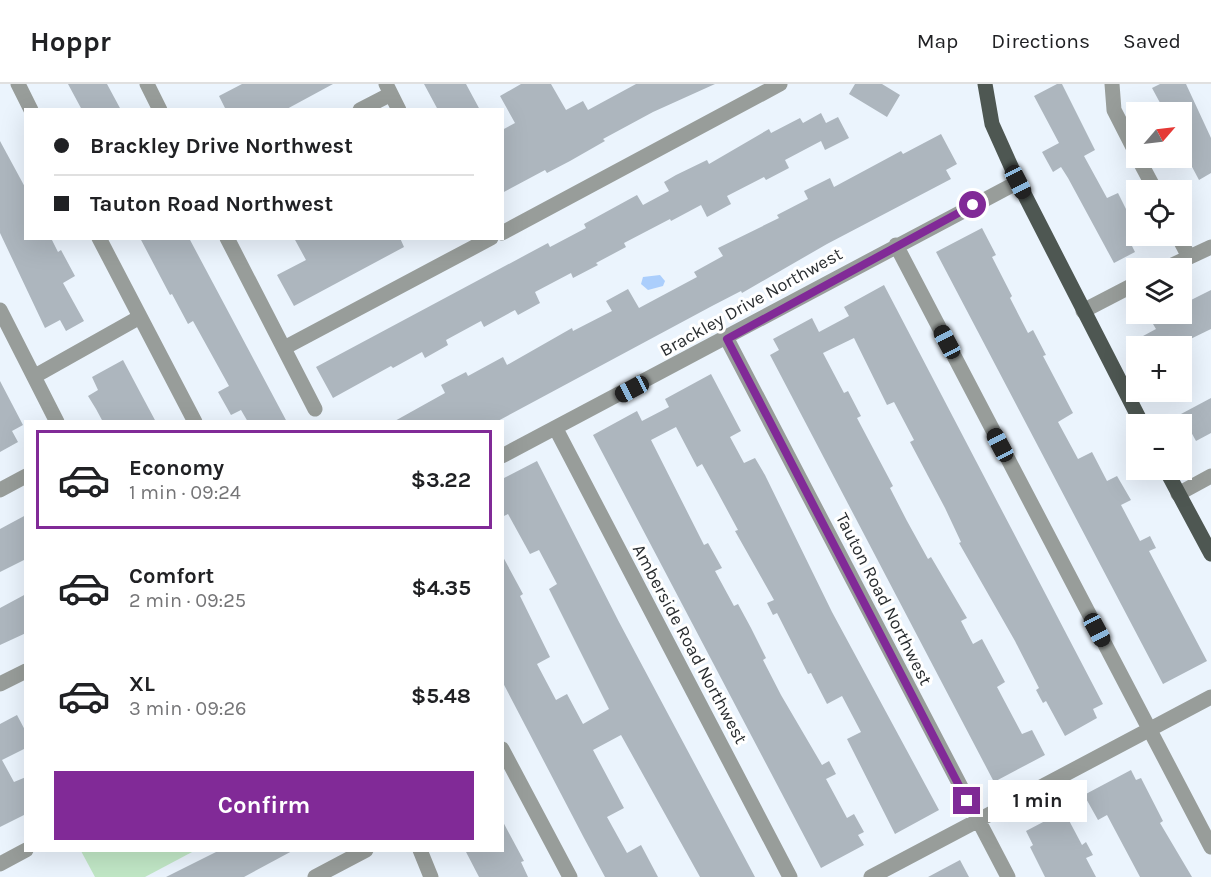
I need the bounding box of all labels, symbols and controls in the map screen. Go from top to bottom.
text: Hoppr [30,25,111,58]
text: Map [917,29,958,53]
text: Directions [991,29,1090,53]
text: Saved [1123,29,1181,53]
north arrow [1126,102,1192,168]
map controls [1126,102,1192,480]
text: Brackley Drive Northwest [90,133,353,159]
car [1002,162,1034,202]
button: locate [1126,180,1192,246]
text: Tauton Road Northwest [90,191,333,217]
route start [959,191,986,218]
street label: Brackley Drive Northwest [656,243,846,361]
button: layers [1126,258,1192,324]
car [931,322,963,362]
button: + [1126,336,1192,402]
car [612,373,652,405]
button: − [1126,414,1192,480]
car [984,425,1016,465]
icon: car [57,453,111,507]
text: Economy [129,455,224,481]
text: $3.22 [411,467,471,493]
text: 1 min · 09:24 [129,481,241,504]
street label: Tauton Road Northwest [831,509,937,689]
street label: Amberside Road Northwest [628,540,752,748]
icon: car [57,561,111,615]
text: Comfort [129,563,214,589]
text: $4.35 [412,575,471,601]
text: 2 min · 09:25 [129,589,246,612]
car [1081,610,1113,650]
icon: car [57,669,111,723]
text: XL [129,671,155,697]
text: $5.48 [411,683,471,709]
text: 3 min · 09:26 [129,697,247,720]
button: Confirm [54,771,474,840]
callout: 1 min [988,780,1087,822]
route end [953,787,980,814]
text: 1 min [1012,789,1063,812]

